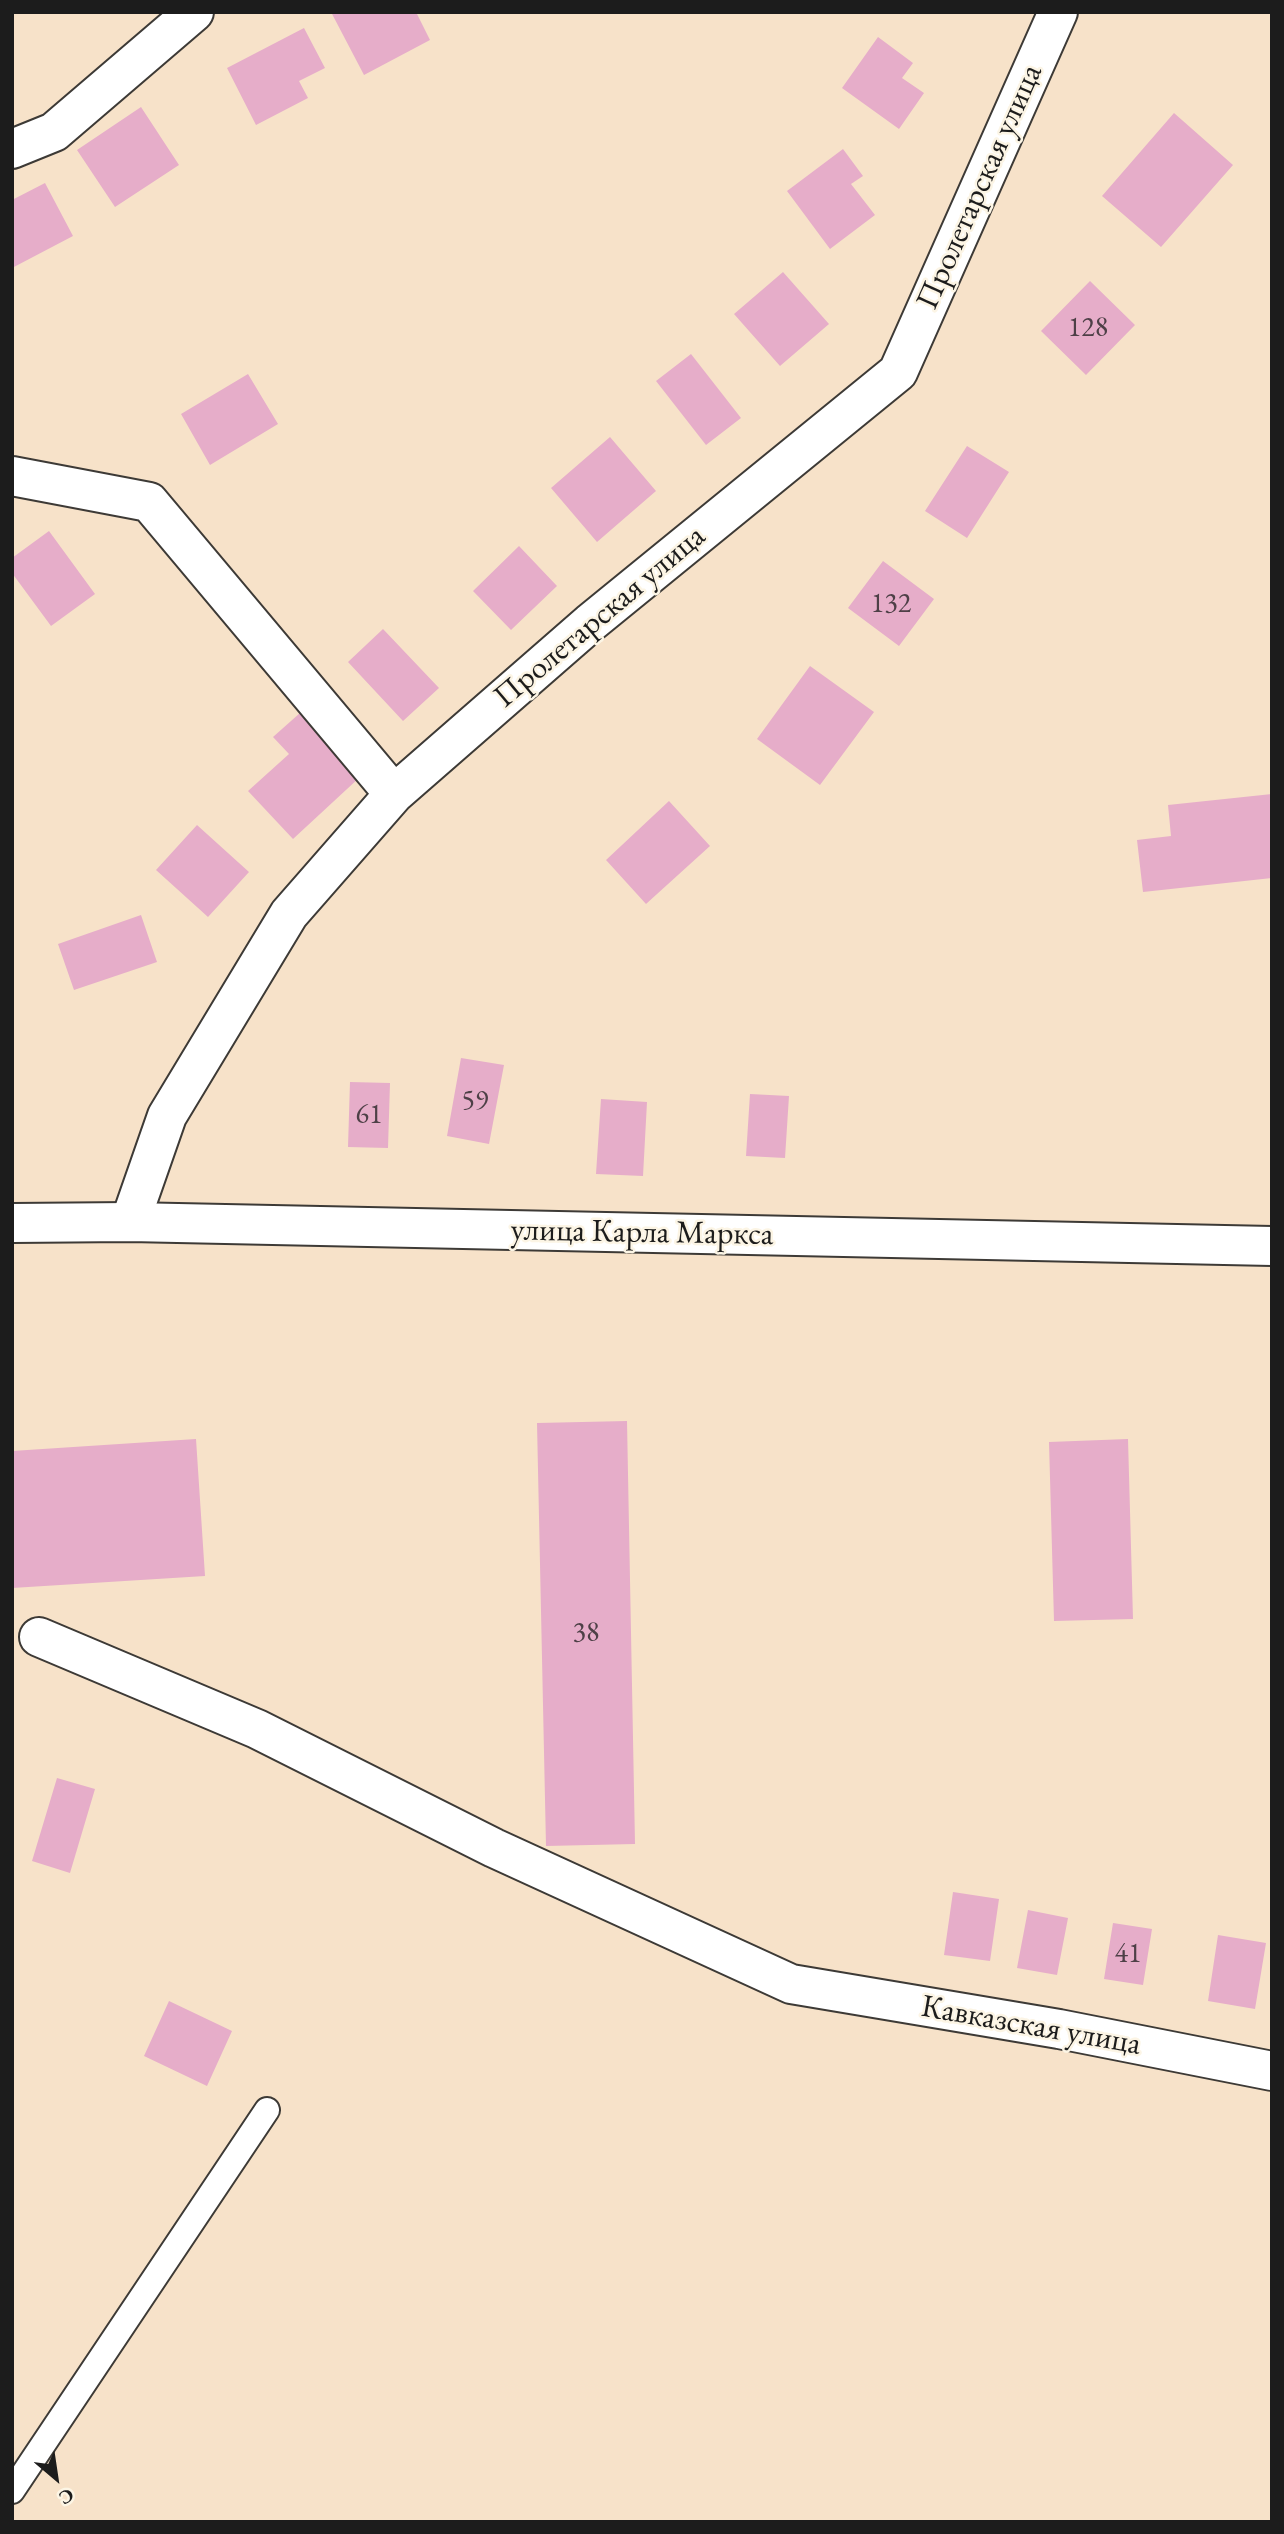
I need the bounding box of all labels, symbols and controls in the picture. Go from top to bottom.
street label: Пролетарская улица [909,59,1051,315]
house number: 128 [1068,311,1108,345]
street label: Пролетарская улица [487,517,713,717]
house number: 132 [871,587,911,621]
house number: 59 [462,1084,488,1118]
house number: 61 [356,1098,382,1132]
street label: улица Карла Маркса [510,1212,774,1254]
house number: 38 [573,1616,599,1650]
house number: 41 [1115,1937,1141,1971]
street label: Кавказская улица [918,1988,1144,2064]
north arrow [21,2443,91,2513]
text: С [54,2483,78,2511]

